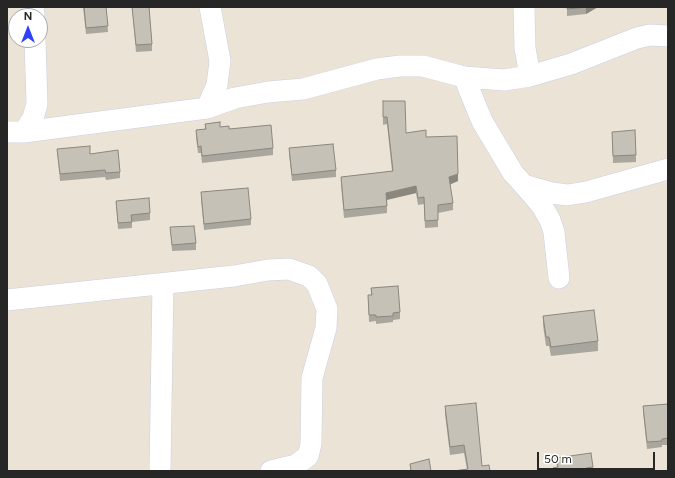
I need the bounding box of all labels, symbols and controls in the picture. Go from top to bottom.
north arrow [8,8,48,48]
text: N [24,10,32,23]
scale bar [539,444,657,470]
text: 50 m [544,452,572,466]

